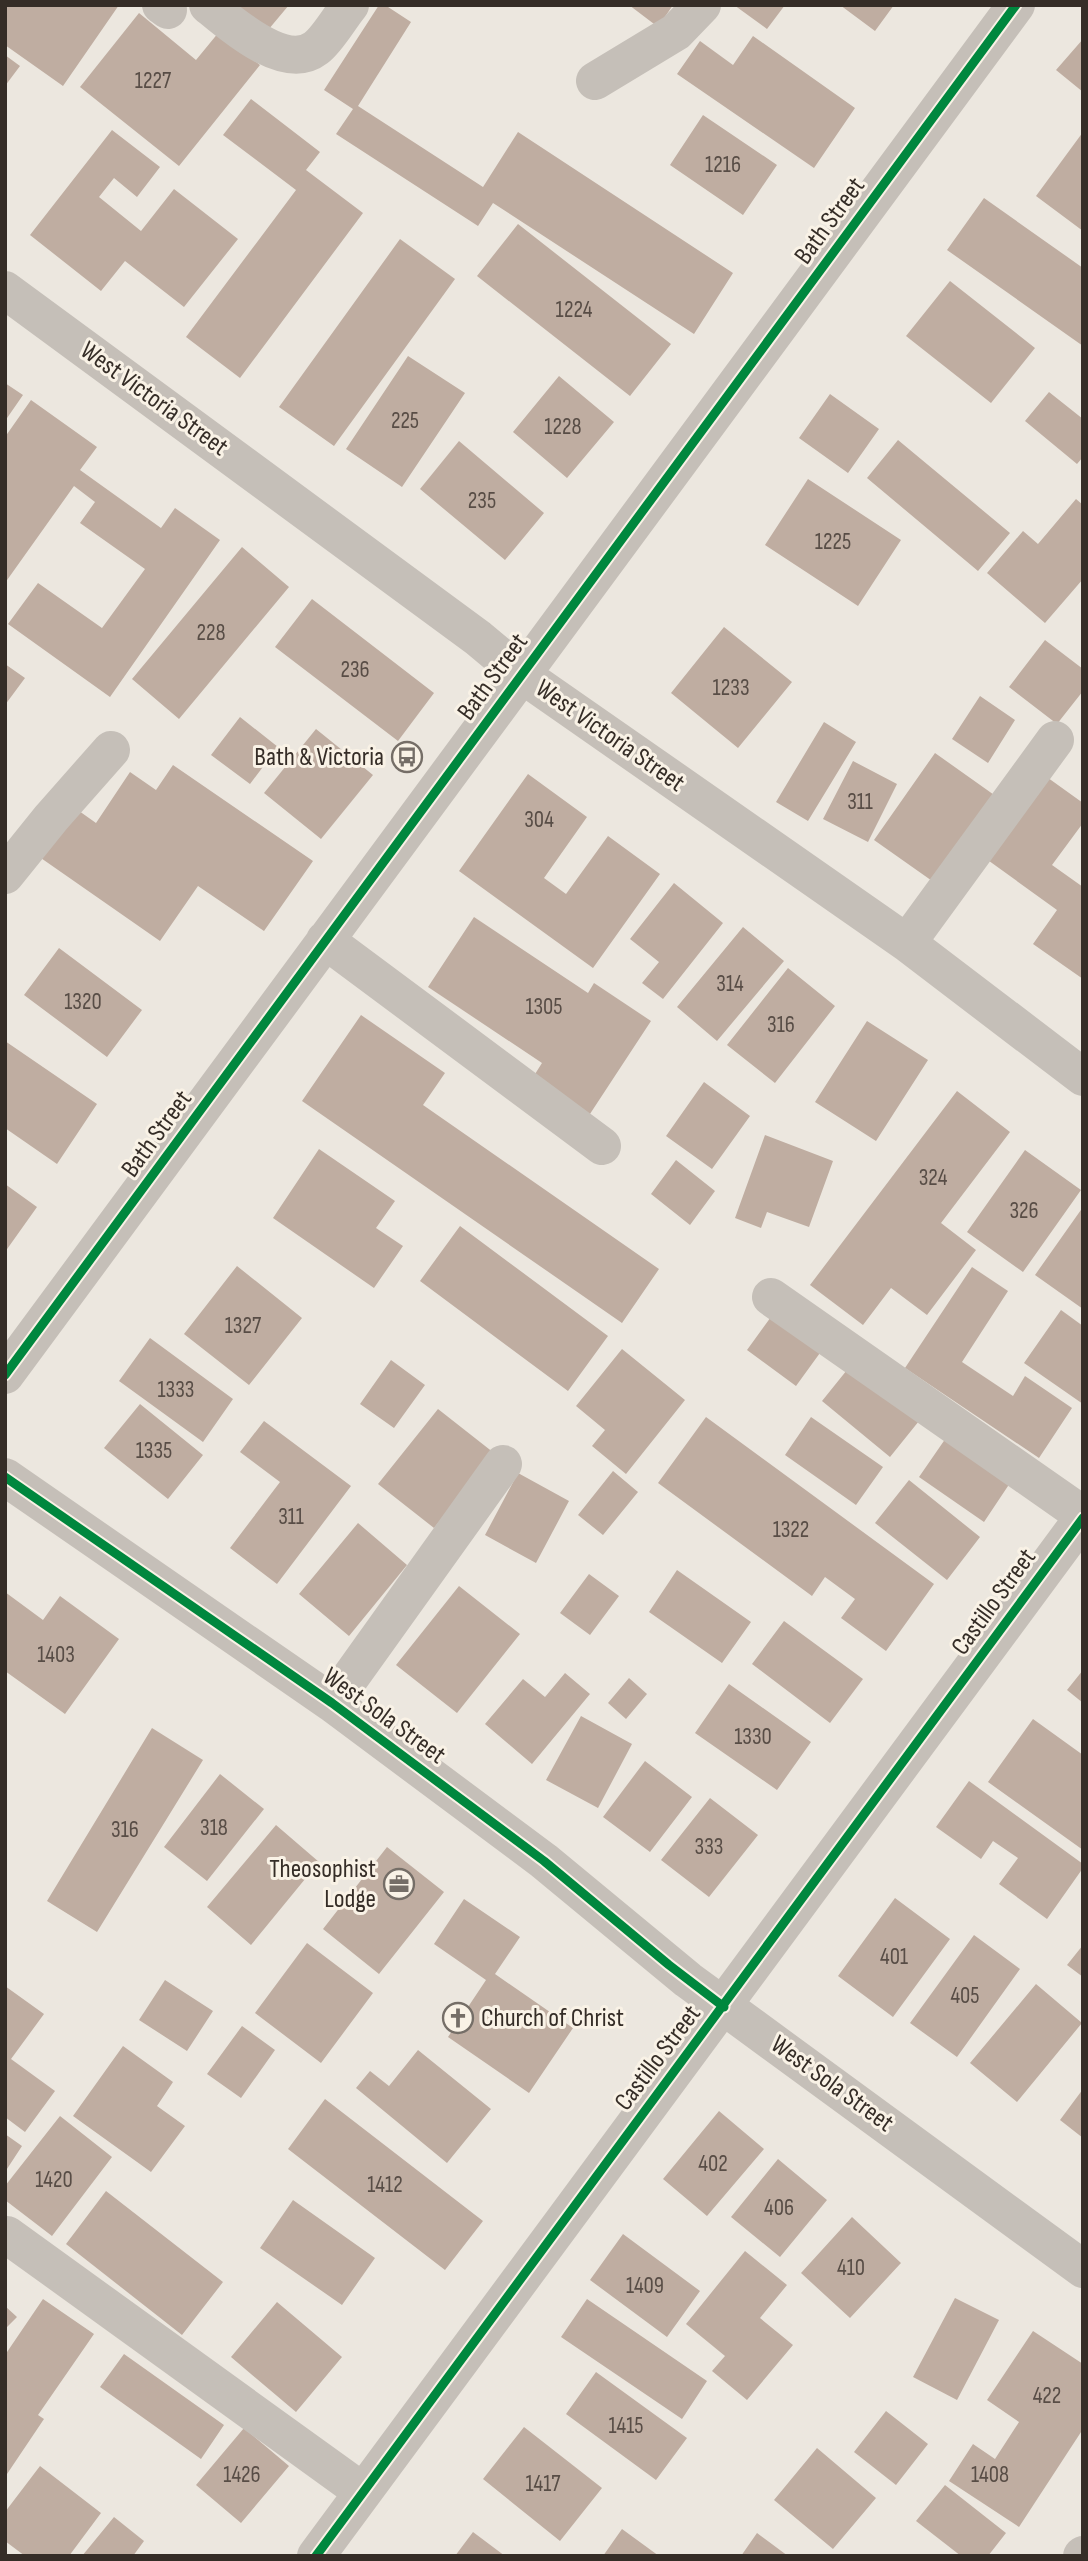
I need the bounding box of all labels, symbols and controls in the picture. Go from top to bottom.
house number: 1227 [135,67,171,95]
house number: 1216 [705,151,741,179]
street label: Bath Street [788,172,872,270]
house number: 1224 [556,296,593,324]
street label: West Victoria Street [74,335,234,463]
house number: 225 [391,407,419,435]
house number: 1228 [544,413,582,441]
house number: 235 [468,487,496,515]
house number: 1225 [815,528,851,556]
house number: 228 [196,619,226,647]
street label: Bath Street [451,628,535,726]
house number: 236 [340,656,370,684]
street label: West Victoria Street [529,673,691,799]
house number: 1233 [712,674,750,702]
bus stop icon: Bath & Victoria [390,740,424,774]
place label: Bath & Victoria [254,742,384,773]
house number: 311 [847,788,873,816]
house number: 304 [524,806,554,834]
house number: 314 [716,970,744,998]
house number: 1320 [64,988,102,1016]
house number: 1305 [525,993,563,1021]
house number: 316 [767,1011,795,1039]
street label: Bath Street [115,1085,199,1183]
house number: 324 [919,1164,948,1192]
house number: 326 [1009,1197,1039,1225]
house number: 1327 [225,1312,261,1340]
house number: 1333 [157,1376,195,1404]
house number: 1335 [136,1437,172,1465]
house number: 311 [278,1503,304,1531]
house number: 1322 [773,1516,809,1544]
street label: Castillo Street [945,1543,1043,1661]
house number: 1403 [37,1641,75,1669]
street label: West Sola Street [317,1661,451,1771]
house number: 1330 [734,1723,772,1751]
house number: 318 [200,1814,228,1842]
house number: 316 [111,1816,139,1844]
house number: 333 [695,1833,723,1861]
place label: Theosophist Lodge [269,1854,376,1915]
office icon: Theosophist Lodge [382,1867,416,1901]
house number: 401 [880,1943,908,1971]
house number: 405 [950,1982,980,2010]
street label: Castillo Street [608,1999,708,2117]
church icon: Church of Christ [441,2001,475,2035]
place label: Church of Christ [481,2003,624,2034]
street label: West Sola Street [765,2029,899,2139]
house number: 402 [698,2150,728,2178]
house number: 1420 [35,2166,73,2194]
house number: 1412 [367,2171,403,2199]
house number: 406 [764,2194,794,2222]
house number: 410 [837,2254,865,2282]
house number: 1409 [626,2272,664,2300]
house number: 422 [1033,2382,1061,2410]
house number: 1415 [608,2412,644,2440]
house number: 1426 [223,2461,261,2489]
house number: 1408 [971,2461,1009,2489]
house number: 1417 [526,2470,560,2498]

